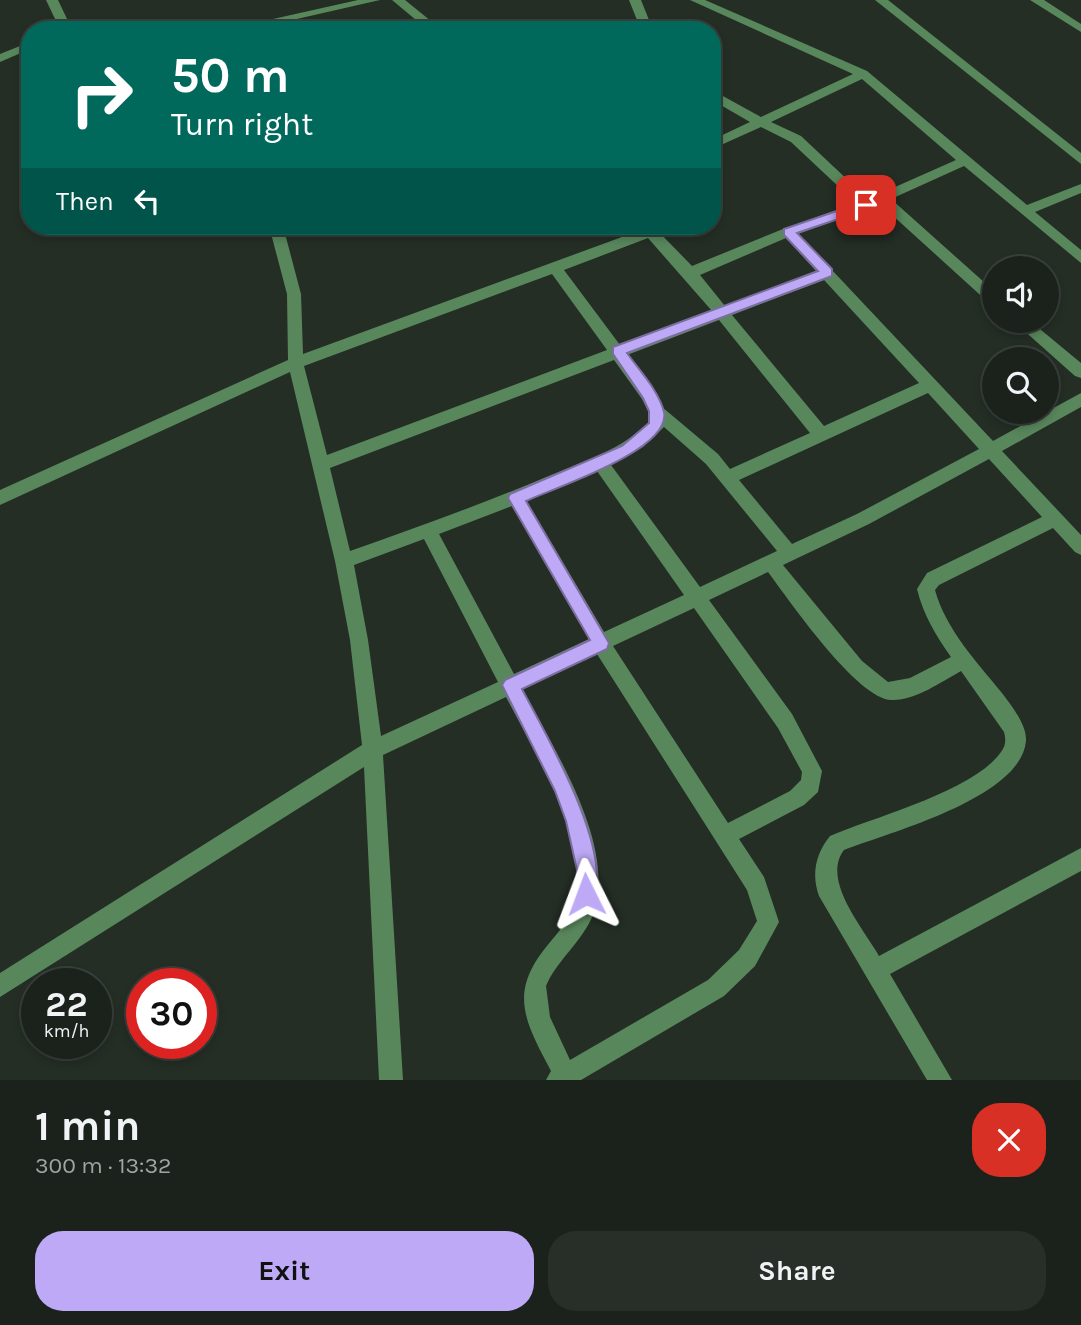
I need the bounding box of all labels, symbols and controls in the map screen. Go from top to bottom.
text: 50 m [171,47,289,104]
icon: right [56,49,147,140]
text: Turn right [171,106,313,143]
pin [836,175,896,235]
icon: left [128,182,166,220]
text: Then [56,186,114,217]
icon: arrive [847,186,885,224]
map controls [982,256,1059,424]
button: sound [982,256,1059,333]
button: search [982,347,1059,424]
position arrow [549,857,623,931]
speed limit sign: 30 [126,968,217,1059]
text: 22 [45,984,88,1025]
text: km/h [44,1020,89,1042]
text: 1 min [35,1101,140,1151]
button: close [972,1103,1046,1177]
text: 300 m · 13:32 [35,1152,171,1179]
button: Exit [35,1231,534,1311]
button: Share [548,1231,1046,1311]

